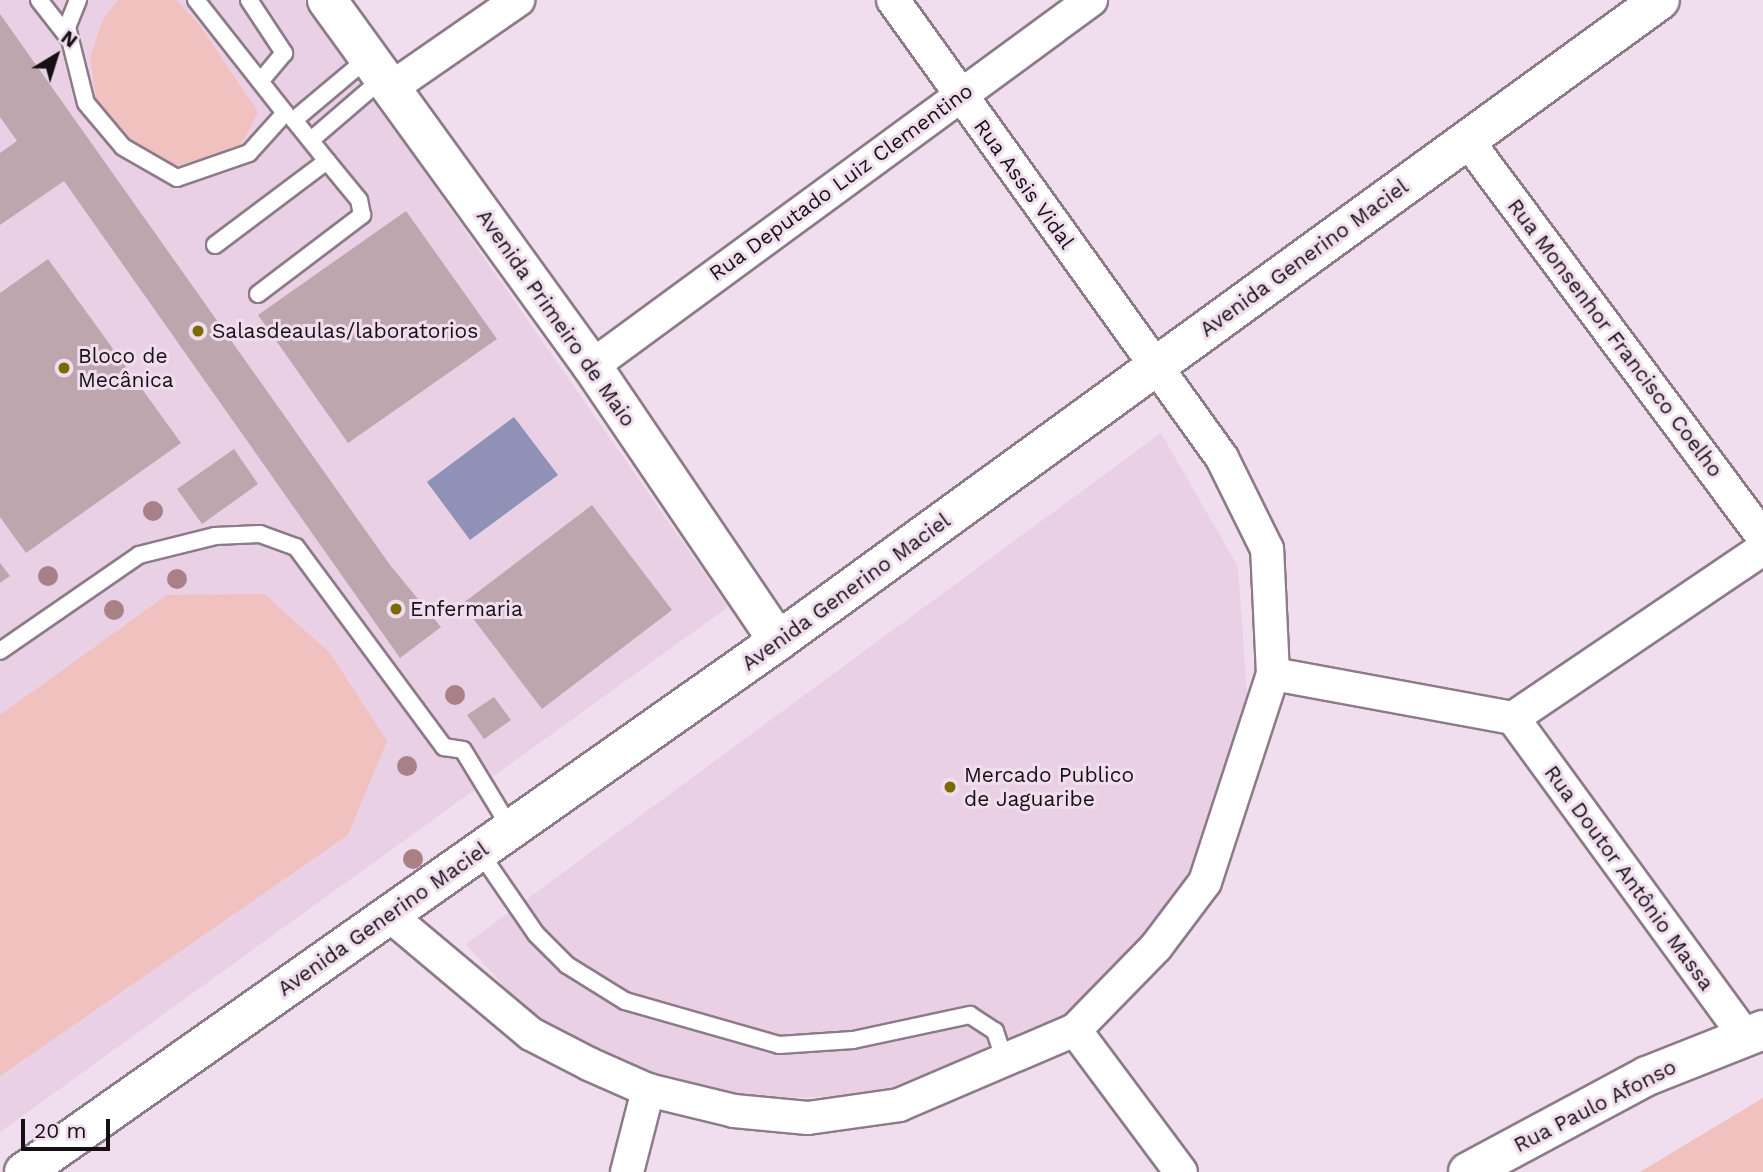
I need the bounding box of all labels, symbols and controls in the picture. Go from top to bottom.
north arrow [21,21,91,91]
text: N [57,26,82,52]
street label: Rua Deputado Luiz Clementino [704,78,978,286]
street label: Rua Assis Vidal [968,113,1080,255]
street label: Avenida Generino Maciel [1195,174,1413,342]
street label: Rua Monsenhor Francisco Coelho [1502,194,1728,482]
street label: Avenida Primeiro de Maio [471,204,641,432]
place label: Salasdeaulas/laboratorios [212,318,478,344]
marker: Salasdeaulas/laboratorios [190,323,206,339]
place label: Bloco de Mecânica [78,343,174,393]
marker: Bloco de Mecânica [56,360,72,376]
street label: Avenida Generino Maciel [737,508,955,676]
place label: Enfermaria [410,596,523,622]
marker: Enfermaria [388,601,404,617]
street label: Rua Doutor Antônio Massa [1538,760,1720,996]
place label: Mercado Publico de Jaguaribe [964,762,1134,812]
marker: Mercado Publico de Jaguaribe [942,779,958,795]
street label: Avenida Generino Maciel [273,836,493,1002]
street label: Rua Paulo Afonso [1509,1054,1681,1158]
scale bar [24,1106,114,1150]
text: 20 m [34,1118,86,1143]

